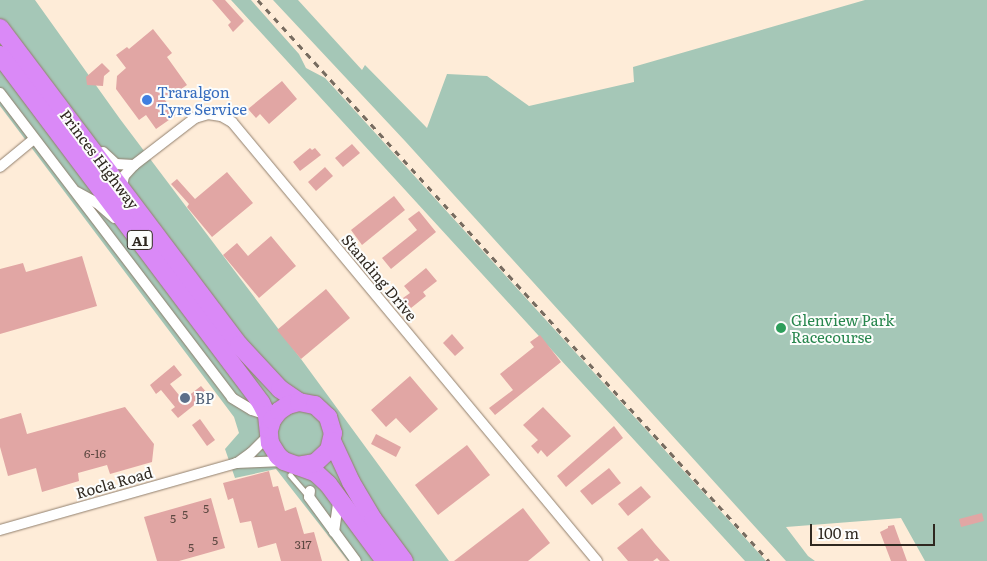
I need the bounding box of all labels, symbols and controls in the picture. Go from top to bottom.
place label: Traralgon Tyre Service [157,82,247,117]
marker: Traralgon Tyre Service [141,94,153,106]
street label: Princes Highway [57,106,143,212]
road number: A1 [126,228,154,252]
street label: Standing Drive [339,230,421,324]
place label: Glenview Park Racecourse [791,310,894,345]
marker: Glenview Park Racecourse [775,322,787,334]
place label: BP [195,389,214,407]
marker: BP [179,392,191,404]
house number: 6-16 [84,447,106,461]
street label: Rocla Road [74,462,154,502]
house number: 5 [203,502,209,516]
house number: 5 [182,508,188,522]
house number: 5 [170,512,176,526]
scale bar [812,514,937,546]
text: 100 m [818,521,859,544]
house number: 5 [212,534,218,548]
house number: 317 [294,538,312,552]
house number: 5 [188,541,194,555]

